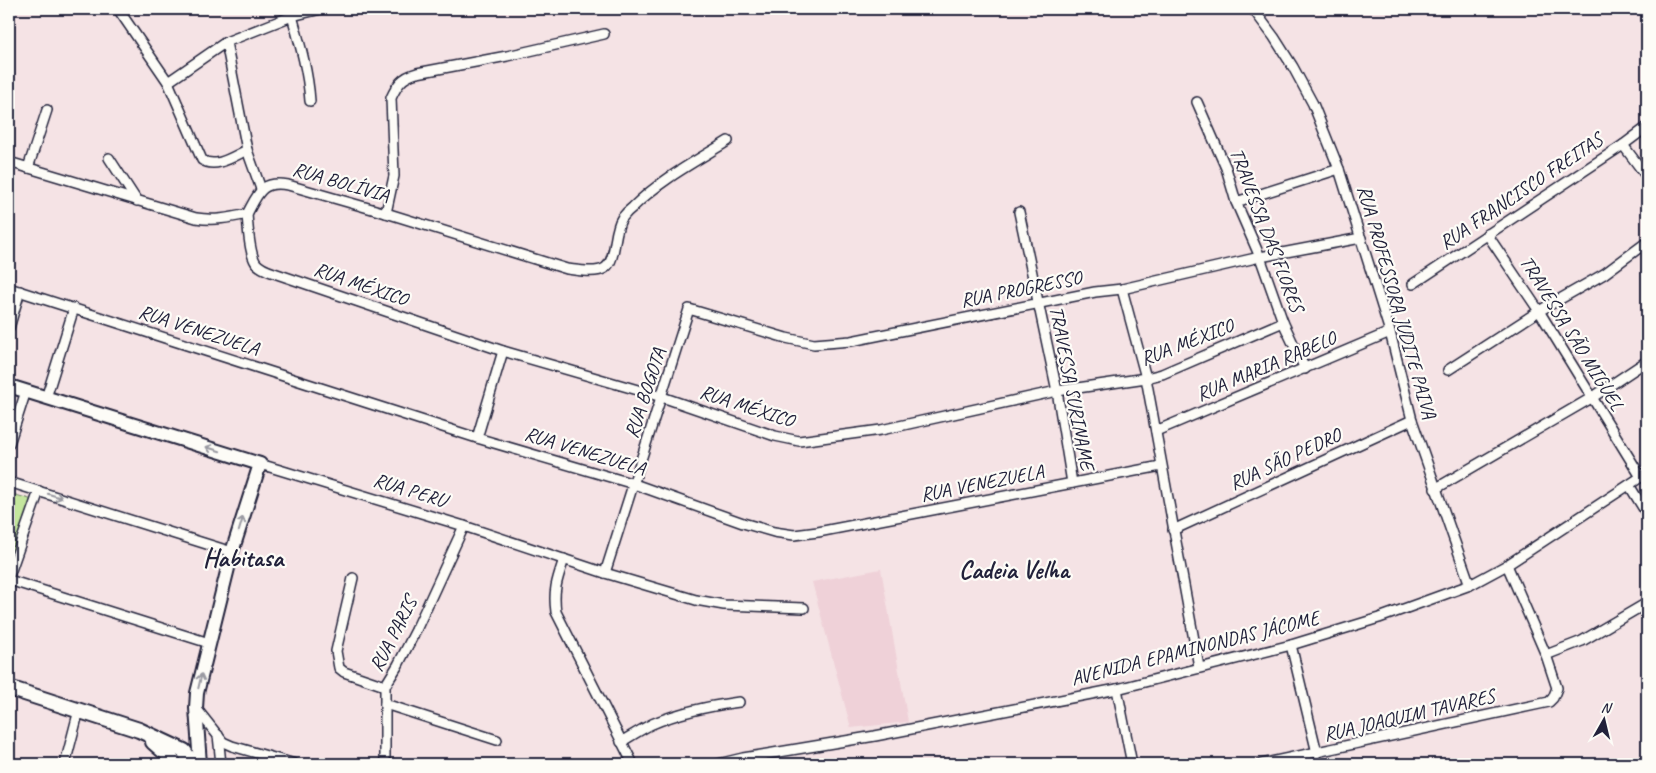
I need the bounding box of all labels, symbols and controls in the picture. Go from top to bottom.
street label: RUA FRANCISCO FREITAS [1434,126,1609,255]
street label: TRAVESSA DAS FLORES [1224,145,1311,318]
street label: RUA BOLÍVIA [290,156,393,208]
street label: RUA PROFESSORA JUDITE PAIVA [1352,182,1443,422]
street label: TRAVESSA SÃO MIGUEL [1514,251,1630,415]
street label: RUA MÉXICO [311,256,413,312]
street label: RUA PROGRESSO [958,265,1086,313]
street label: RUA VENEZUELA [136,299,263,361]
street label: TRAVESSA SURINAME [1044,304,1101,474]
street label: RUA MÉXICO [1137,312,1239,371]
street label: RUA MARIA RABELO [1192,324,1342,407]
street label: RUA BOGOTA [619,344,672,441]
street label: RUA MÉXICO [697,379,799,434]
street label: RUA VENEZUELA [522,421,649,481]
street label: RUA SÃO PEDRO [1225,421,1347,496]
one-way arrow [205,444,221,454]
street label: RUA VENEZUELA [918,459,1047,507]
street label: RUA PERU [371,467,453,514]
one-way arrow [47,492,63,502]
one-way arrow [237,517,246,532]
district label: Habitasa [203,542,285,574]
district label: Cadeia Velha [959,554,1071,586]
street label: RUA PARIS [364,589,424,675]
street label: AVENIDA EPAMINONDAS JÁCOME [1068,604,1325,691]
one-way arrow [196,673,205,689]
street label: RUA JOAQUIM TAVARES [1321,683,1499,747]
north arrow [1578,696,1628,746]
text: N [1600,699,1614,717]

